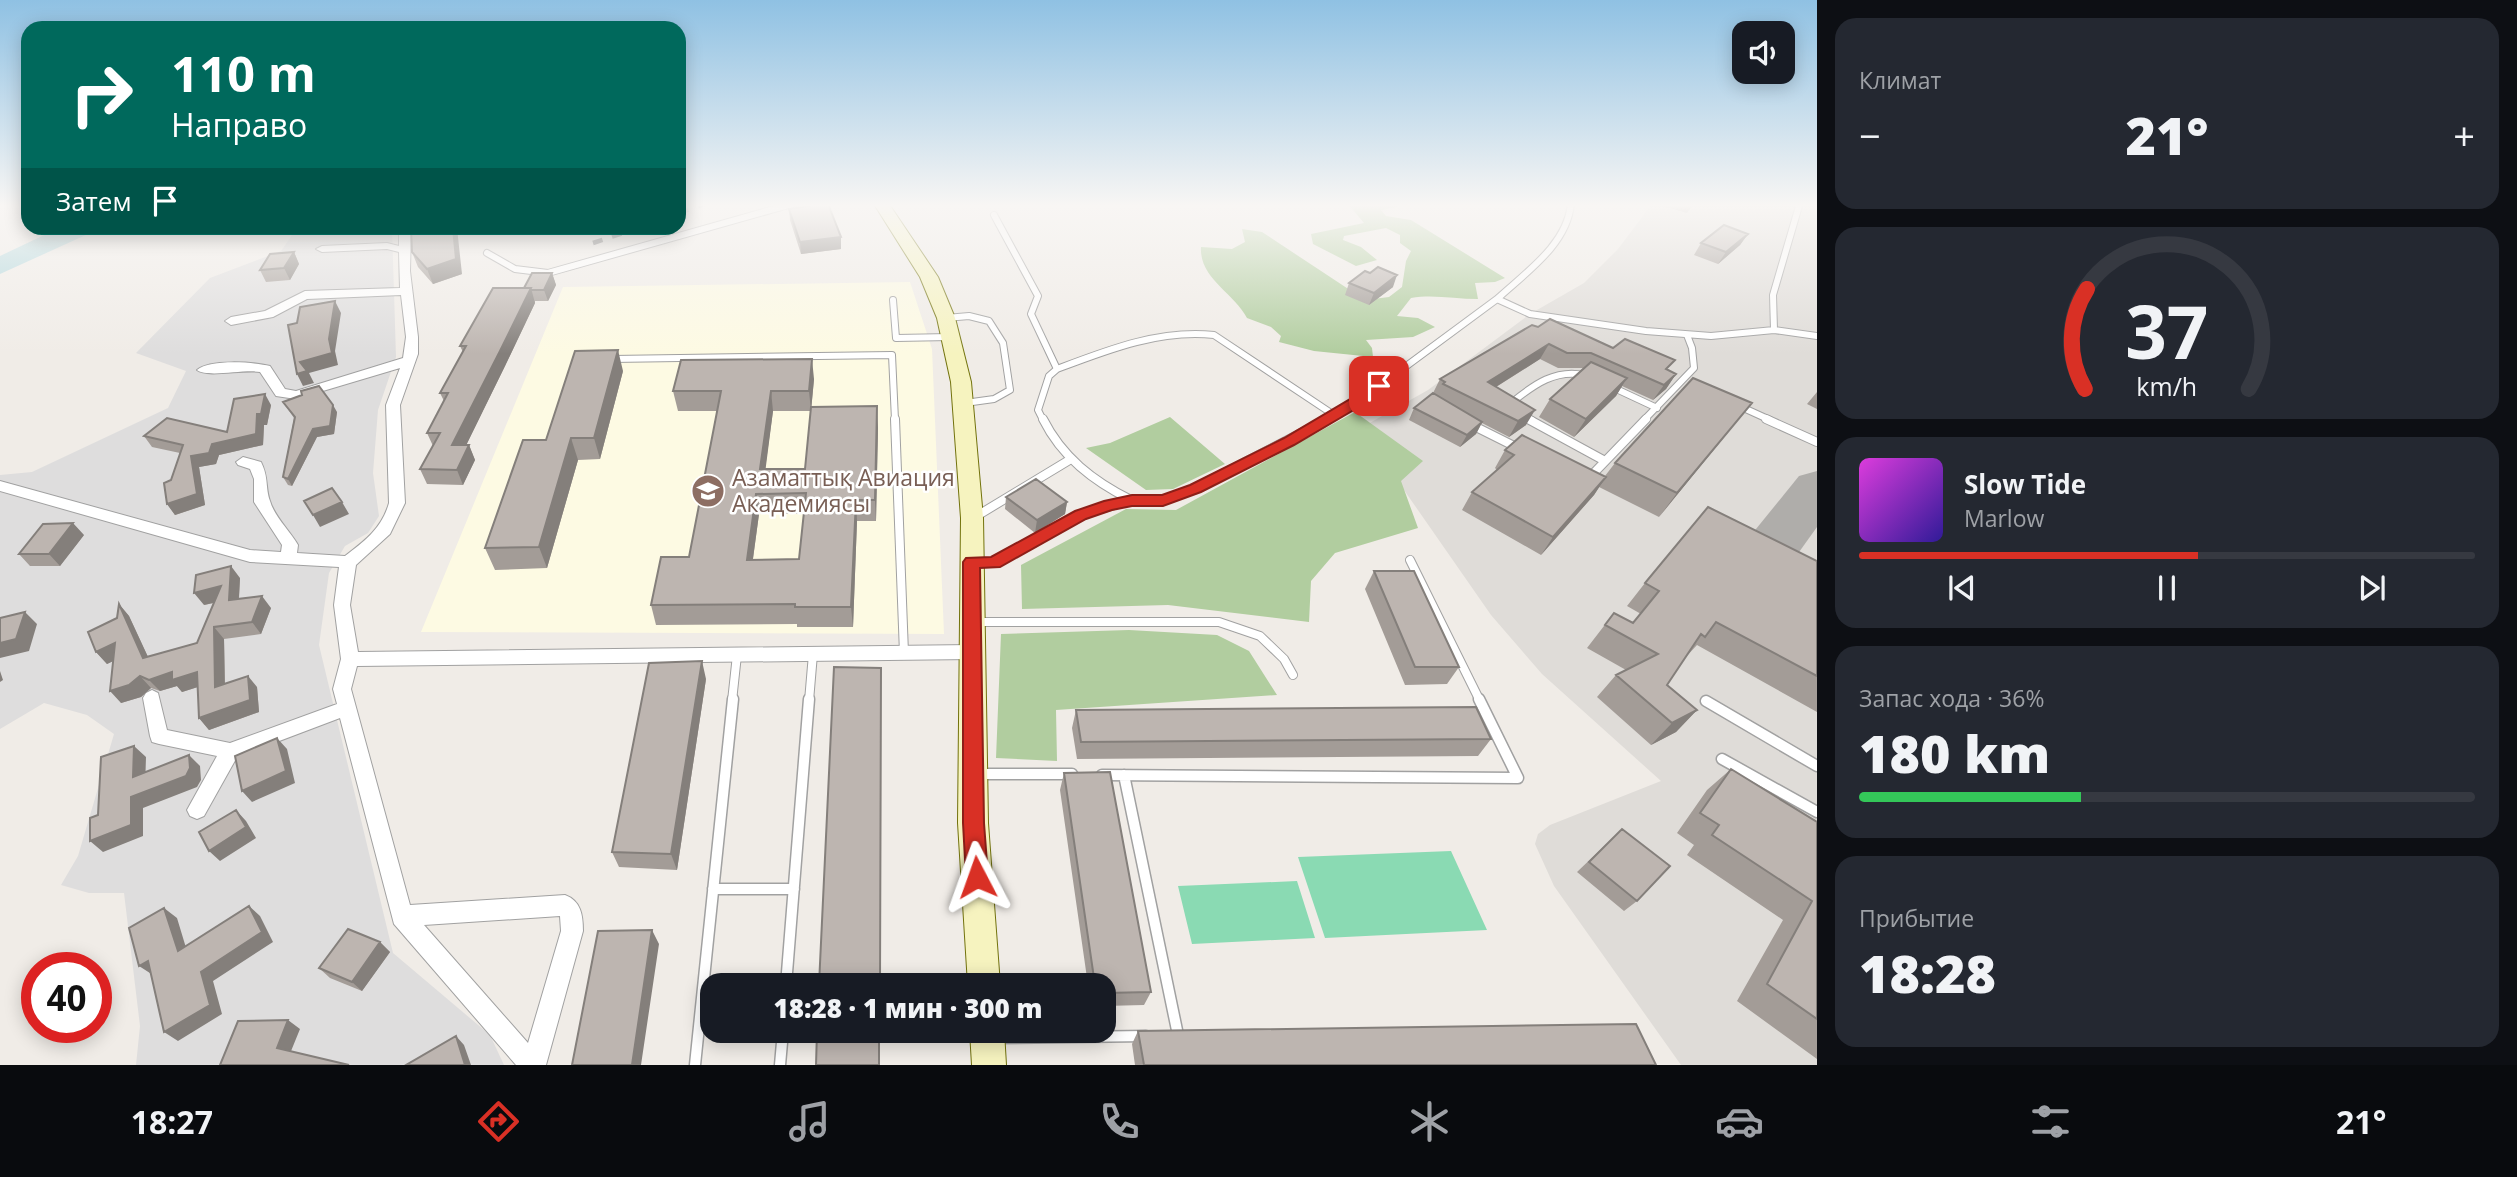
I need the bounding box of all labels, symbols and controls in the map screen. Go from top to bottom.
map controls [1732,21,1795,84]
button: sound [1732,21,1795,84]
text: 110 m [171,40,316,106]
icon: right [56,49,147,140]
text: Климат [1859,64,1941,96]
text: 21° [2126,99,2208,170]
text: Направо [171,103,307,146]
text: − [1859,109,1881,161]
text: + [2453,109,2475,161]
icon: arrive [146,182,184,220]
text: Затем [56,183,132,219]
text: 37 [2125,282,2209,381]
pin [1349,356,1409,416]
icon: arrive [1360,367,1398,405]
text: km/h [2137,369,2197,403]
place label: Азаматтық Авиация Академиясы [732,461,955,519]
text: Slow Tide [1964,466,2086,502]
school or university icon: Азаматтық Авиация Академиясы [689,472,727,510]
text: Marlow [1964,502,2044,534]
icon: previous [1943,569,1981,607]
icon: pause [2148,569,2186,607]
icon: next [2353,569,2391,607]
text: Запас хода · 36% [1859,682,2044,714]
text: 180 km [1859,717,2050,788]
position arrow [940,840,1014,914]
text: Прибытие [1859,902,1974,934]
text: 18:28 [1859,937,1996,1008]
speed limit sign: 40 [21,952,112,1043]
text: 18:28 · 1 мин · 300 m [773,990,1043,1026]
icon: directions [474,1097,523,1146]
icon: music [785,1097,834,1146]
icon: phone [1095,1097,1144,1146]
icon: climate [1405,1097,1454,1146]
icon: car [1715,1097,1764,1146]
icon: filters [2026,1097,2075,1146]
text: 18:27 [131,1100,213,1143]
text: 21° [2336,1100,2386,1143]

